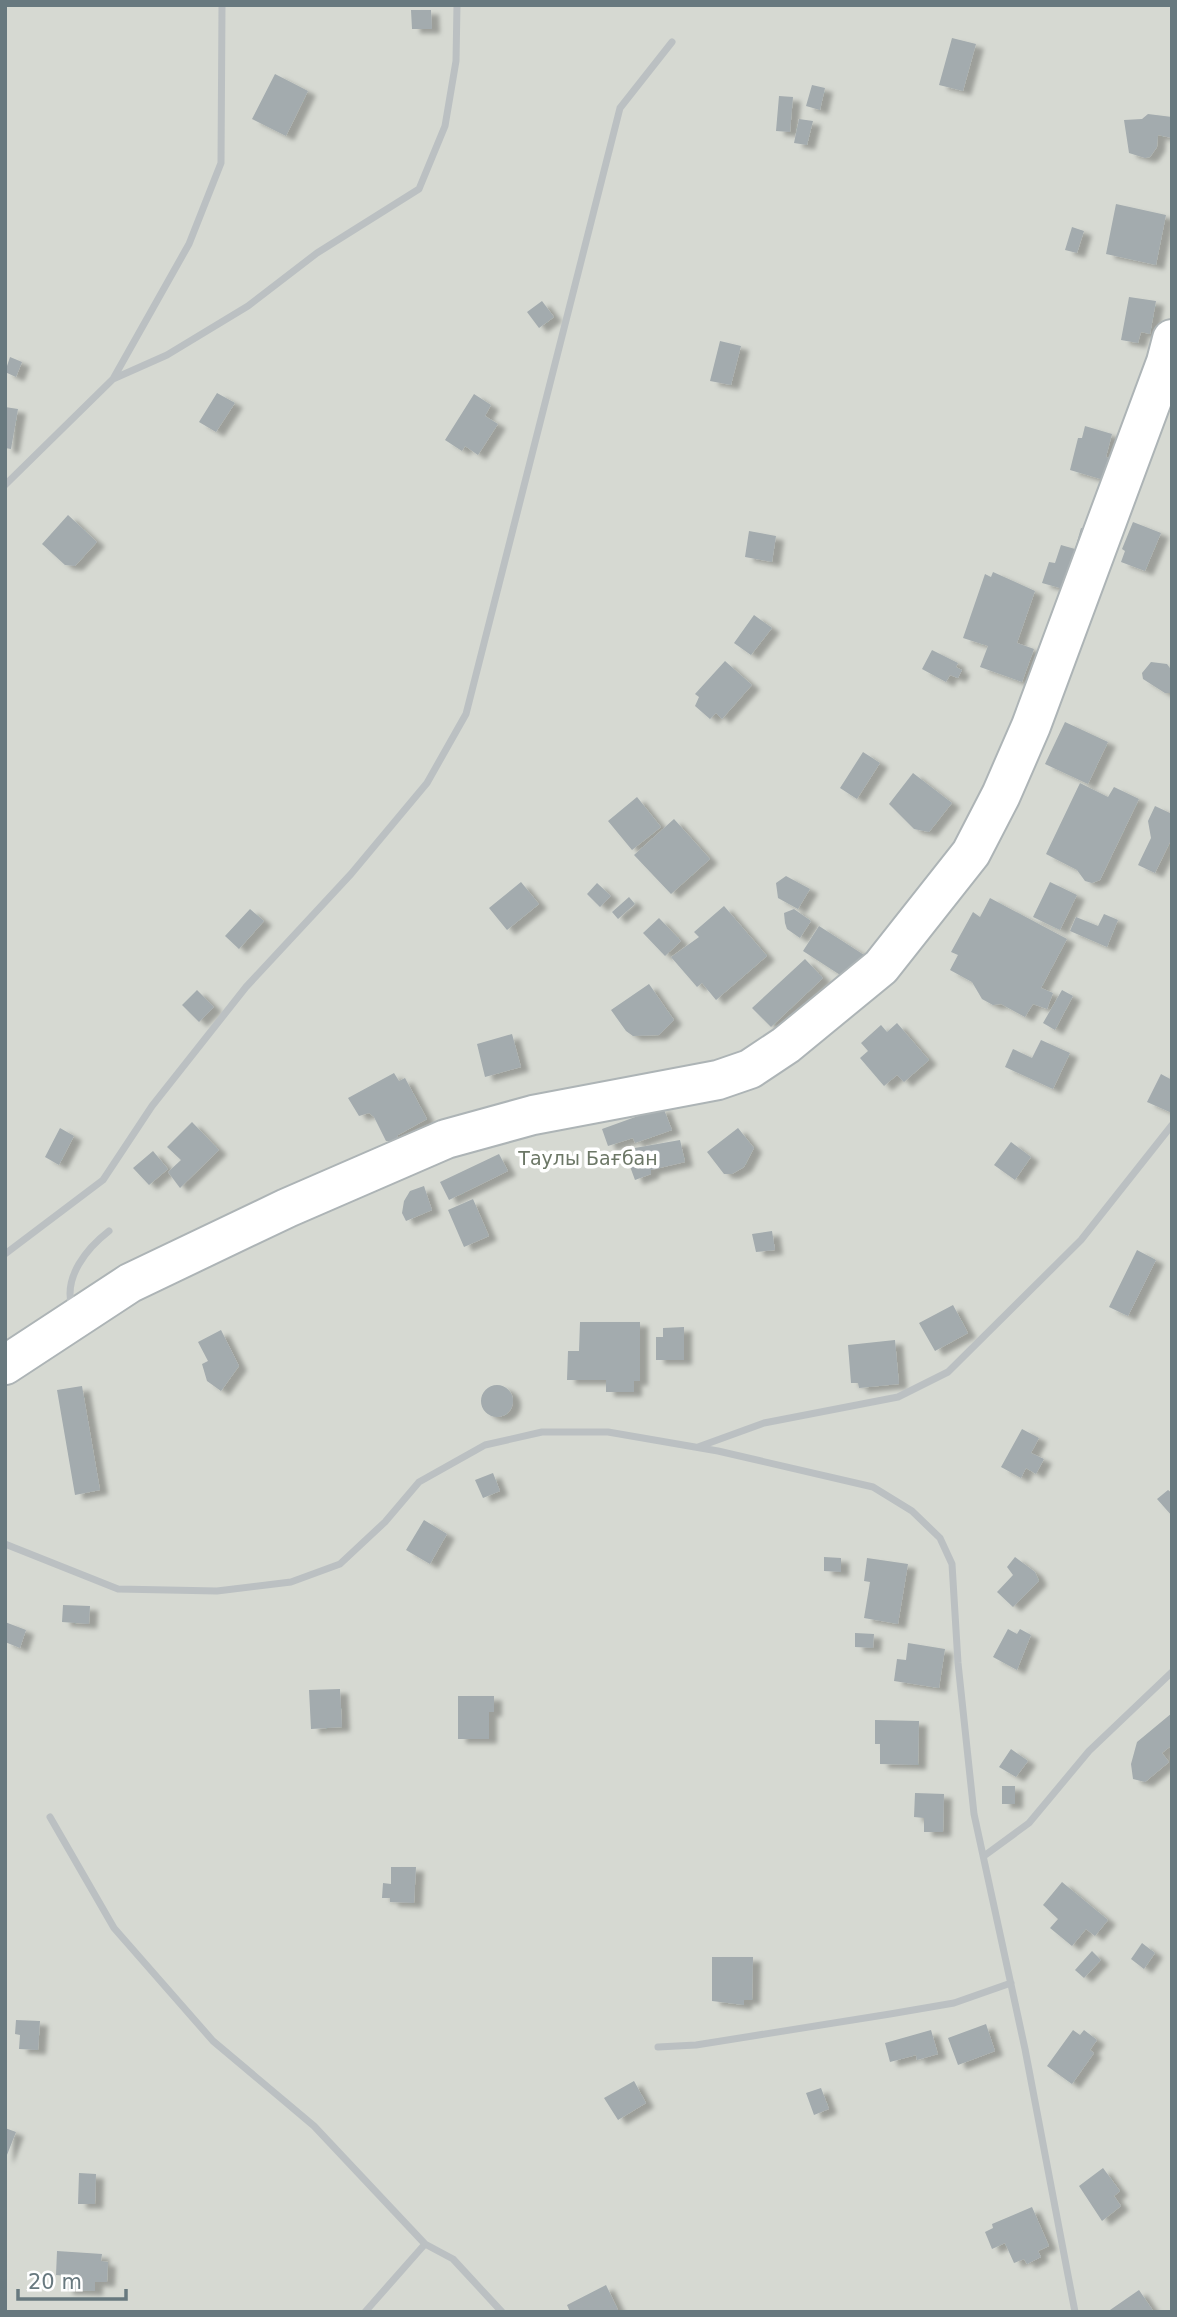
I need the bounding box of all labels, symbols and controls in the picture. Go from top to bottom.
park label: Таулы Бағбан [517,1147,658,1169]
scale bar [18,2258,126,2302]
text: 20 m [28,2270,82,2294]

